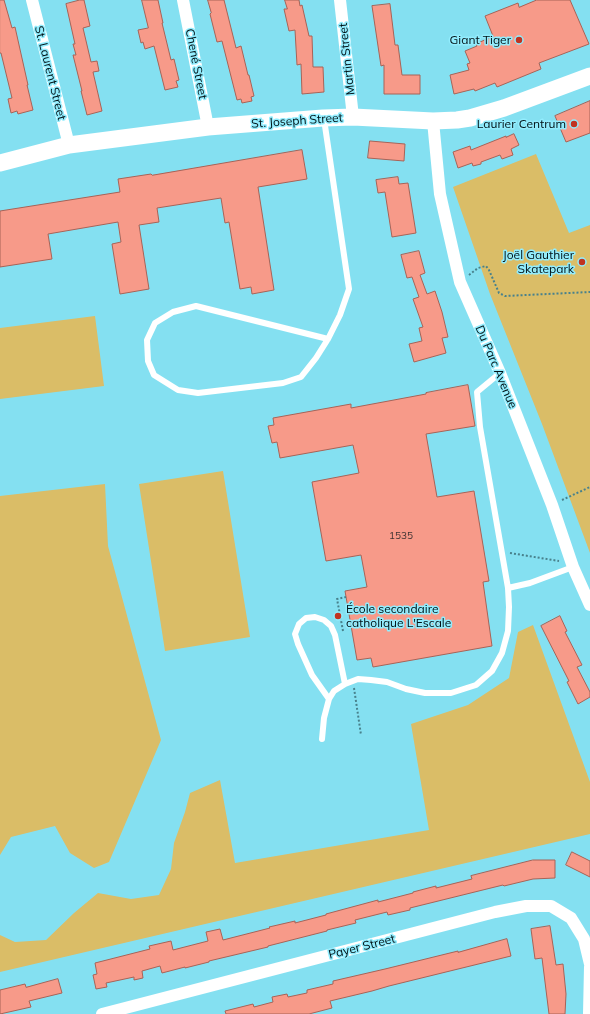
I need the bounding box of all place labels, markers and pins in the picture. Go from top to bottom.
place label: Giant Tiger [450,33,511,47]
marker: Giant Tiger [514,35,524,45]
place label: Laurier Centrum [477,117,566,131]
marker: Laurier Centrum [569,119,579,129]
place label: Joël Gauthier Skatepark [503,248,574,276]
marker: Joël Gauthier Skatepark [577,257,587,267]
place label: École secondaire catholique L'Escale [346,602,451,630]
marker: École secondaire catholique L'Escale [333,611,343,621]

